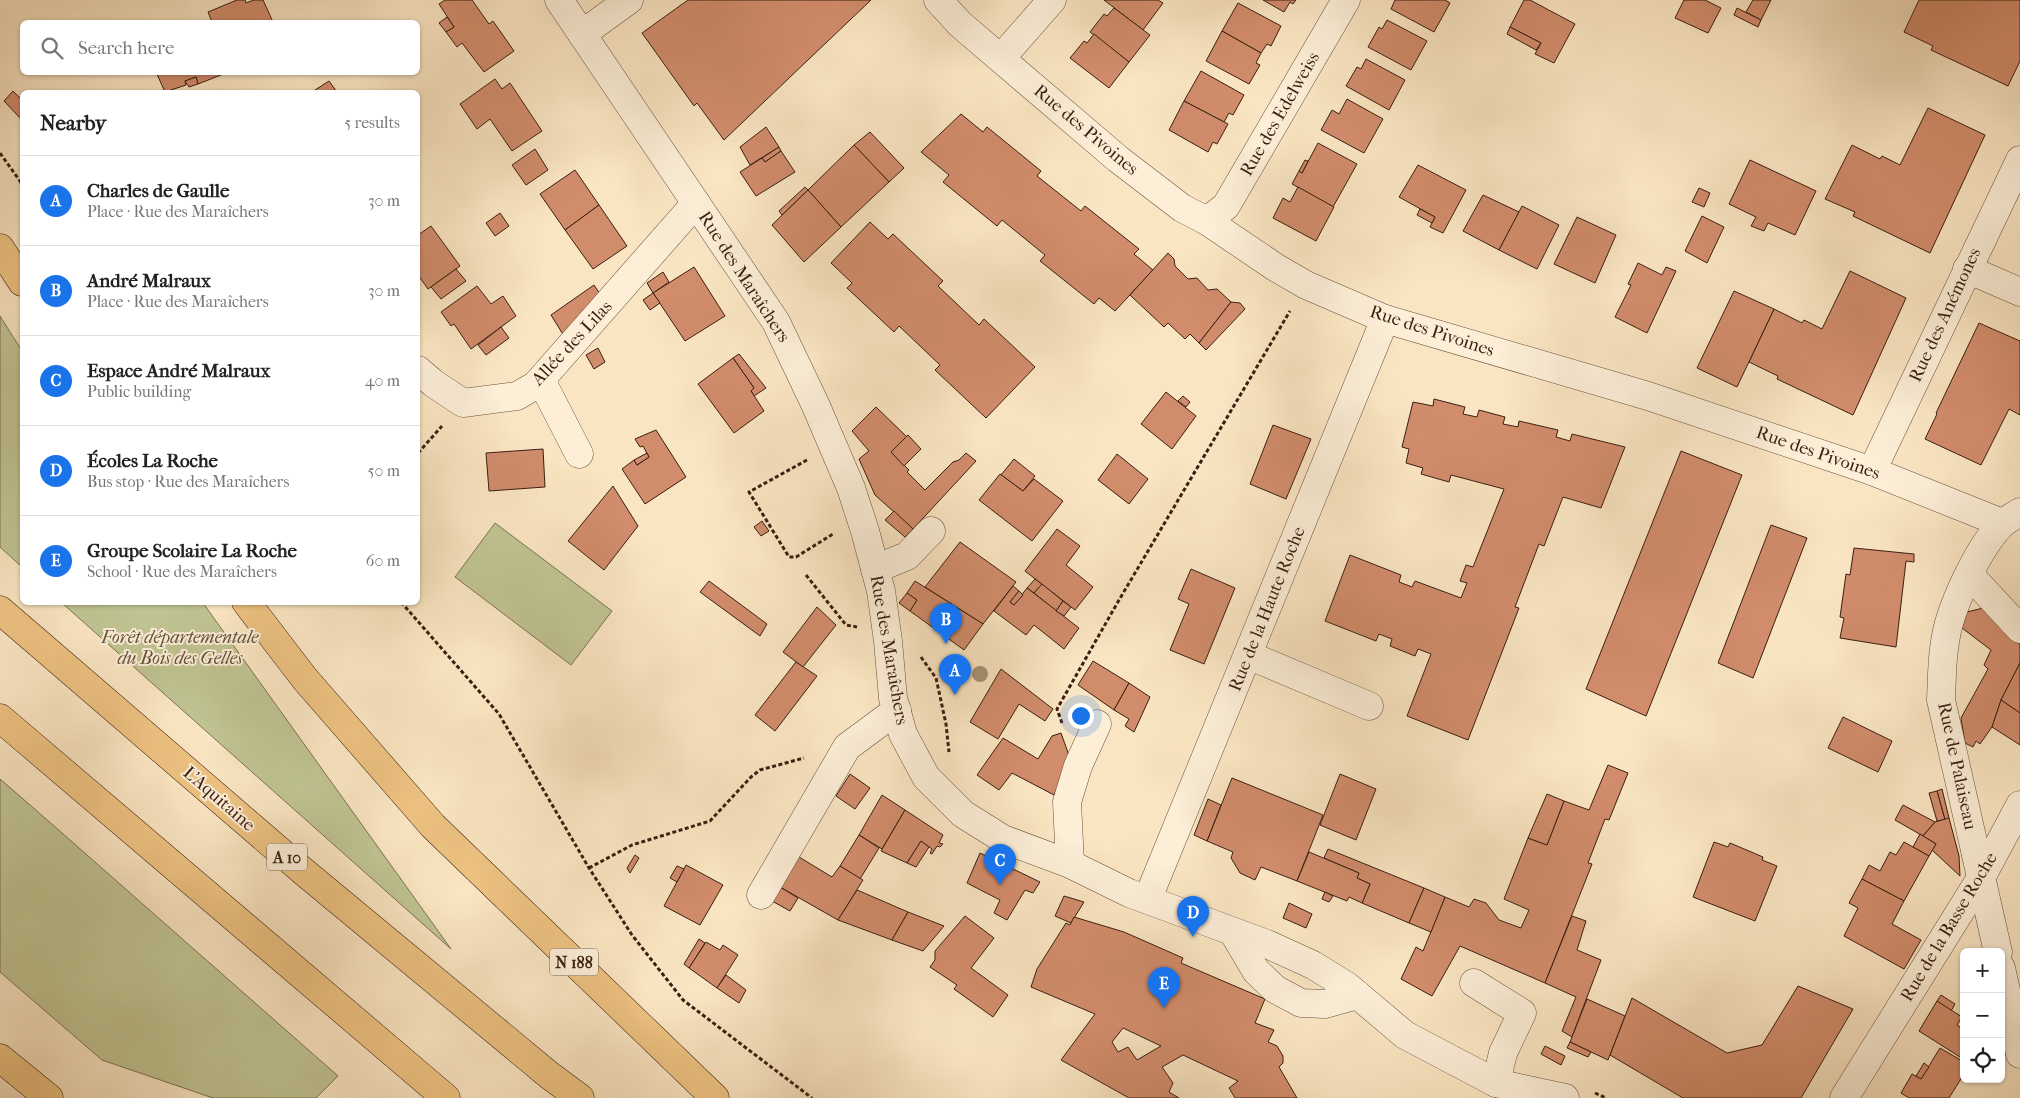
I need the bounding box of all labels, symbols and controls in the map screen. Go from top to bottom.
search box [20,20,420,75]
icon: search [38,34,66,62]
text: Search here [78,37,174,59]
street label: Rue des Edelweiss [1236,48,1324,180]
street label: Rue des Pivoines [1030,80,1143,180]
text: Nearby [40,111,106,135]
text: 5 results [344,113,400,132]
text: Charles de Gaulle [87,180,229,202]
text: A [51,191,61,210]
text: 30 m [368,191,400,210]
text: Place · Rue des Maraîchers [87,202,269,221]
street label: Rue des Maraîchers [694,208,794,347]
street label: Rue des Anémones [1905,244,1985,385]
text: André Malraux [87,270,211,292]
text: B [51,281,61,300]
text: 30 m [368,281,400,300]
text: Place · Rue des Maraîchers [87,292,269,311]
street label: Allée des Lilas [527,296,617,391]
street label: Rue des Pivoines [1367,301,1497,361]
text: Espace André Malraux [87,360,271,382]
text: C [51,371,61,390]
text: 40 m [365,371,400,390]
text: Public building [87,382,191,401]
street label: Rue des Pivoines [1753,422,1883,484]
text: Écoles La Roche [87,450,218,472]
text: D [50,461,62,480]
text: 50 m [368,461,400,480]
text: Bus stop · Rue des Maraîchers [87,472,289,491]
street label: Rue de la Haute Roche [1224,523,1310,694]
text: Groupe Scolaire La Roche [87,540,297,562]
text: E [51,551,61,570]
text: 60 m [366,551,400,570]
text: School · Rue des Maraîchers [87,562,277,581]
street label: Rue des Maraîchers [865,573,913,727]
pin: B [930,603,962,644]
park label: Forêt départementale du Bois des Gelles [100,627,259,669]
pin: A [939,654,971,695]
street label: Rue de Palaiseau [1933,700,1981,832]
your location [1068,703,1094,729]
street label: L'Aquitaine [179,762,259,836]
road number: A 10 [267,844,307,870]
pin: C [984,844,1016,885]
street label: Rue de la Basse Roche [1896,849,2002,1005]
pin: D [1177,896,1209,937]
map controls [1960,948,2005,1083]
button: + [1960,948,2005,993]
road number: N 188 [550,949,598,976]
pin: E [1148,967,1180,1008]
button: − [1960,993,2005,1038]
button: locate [1960,1038,2005,1083]

